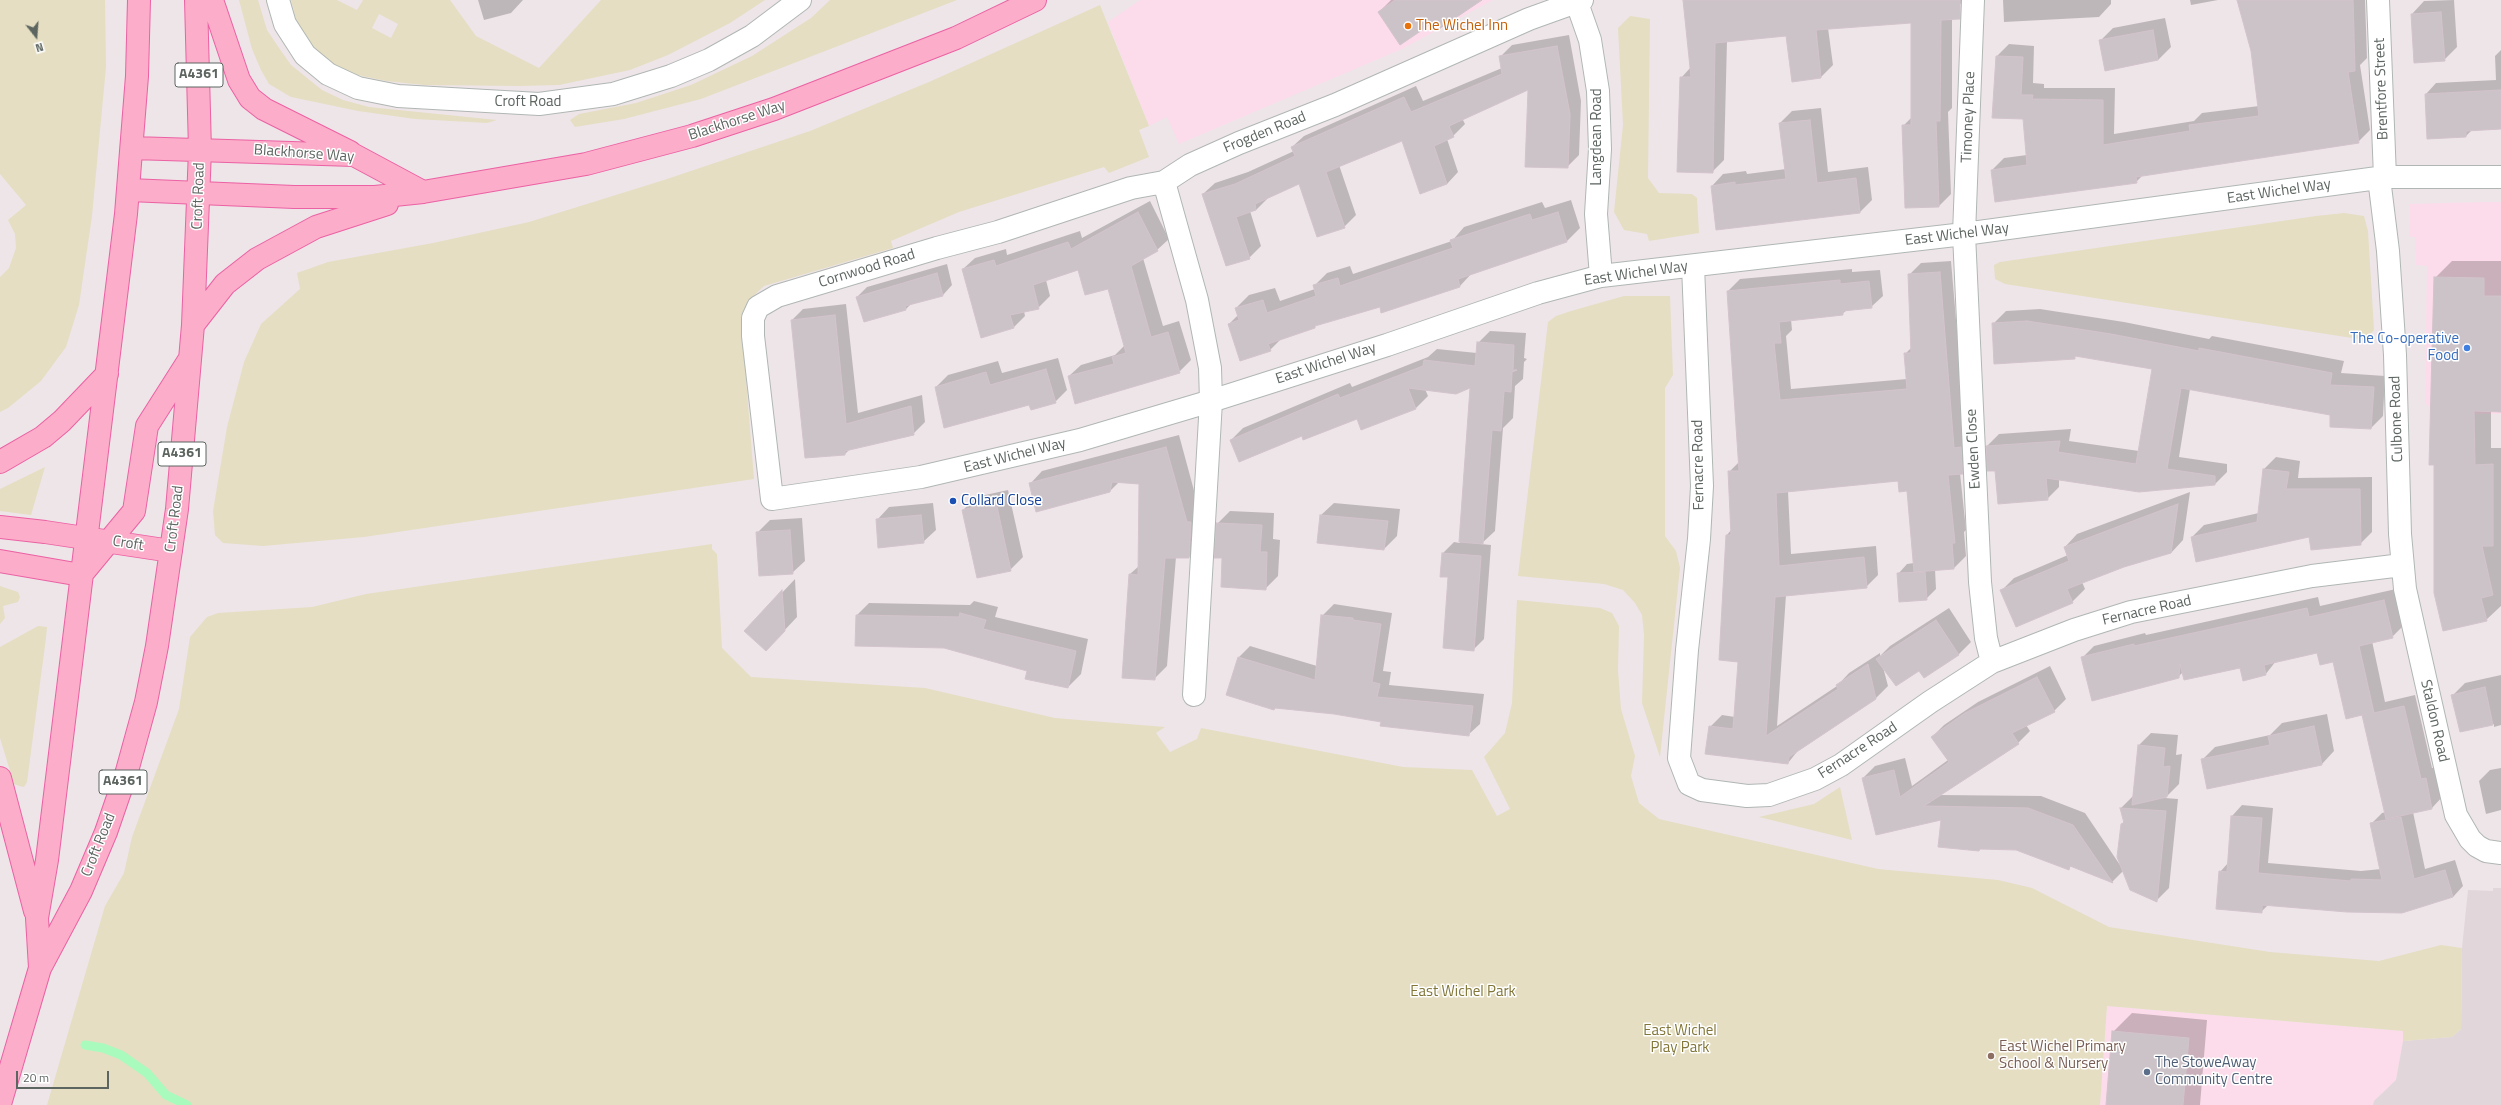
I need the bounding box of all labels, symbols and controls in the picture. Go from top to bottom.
north arrow [16,16,56,56]
place label: The Wichel Inn [1416,17,1508,35]
marker: The Wichel Inn [1403,21,1413,31]
street label: Brentfore Street [2371,37,2393,141]
text: N [34,39,45,56]
road number: A4361 [175,63,223,87]
street label: Timoney Place [1958,71,1980,163]
street label: Langdean Road [1588,88,1606,186]
street label: Croft Road [494,93,562,111]
street label: Blackhorse Way [686,97,788,145]
street label: Frogden Road [1221,108,1309,158]
street label: Blackhorse Way [253,142,355,166]
street label: Croft Road [189,162,209,230]
street label: East Wichel Way [2226,176,2332,208]
street label: East Wichel Way [1904,220,2010,250]
street label: Cornwood Road [817,246,917,292]
street label: East Wichel Way [1583,258,1689,290]
place label: The Co-operative Food [2350,330,2459,365]
street label: East Wichel Way [1273,339,1379,389]
marker: The Co-operative Food [2462,343,2472,353]
street label: Culbone Road [2386,375,2408,463]
street label: Ewden Close [1963,408,1985,490]
street label: Fernacre Road [1689,419,1709,511]
street label: East Wichel Way [962,435,1068,477]
road number: A4361 [158,442,206,466]
street label: Croft Road [162,485,188,553]
place label: Collard Close [961,492,1042,510]
marker: Collard Close [948,496,958,506]
street label: Croft [111,533,145,555]
street label: Fernacre Road [2101,592,2193,630]
street label: Staldon Road [2416,678,2452,764]
street label: Fernacre Road [1815,719,1901,783]
road number: A4361 [99,770,147,794]
street label: Croft Road [78,811,120,879]
park label: East Wichel Park [1410,983,1516,1001]
park label: East Wichel Play Park [1643,1022,1717,1057]
place label: East Wichel Primary School & Nursery [1999,1038,2126,1073]
marker: East Wichel Primary School & Nursery [1986,1051,1996,1061]
place label: The StoweAway Community Centre [2155,1054,2273,1089]
scale bar [18,1063,111,1089]
marker: The StoweAway Community Centre [2142,1067,2152,1077]
text: 20 m [23,1068,49,1087]

